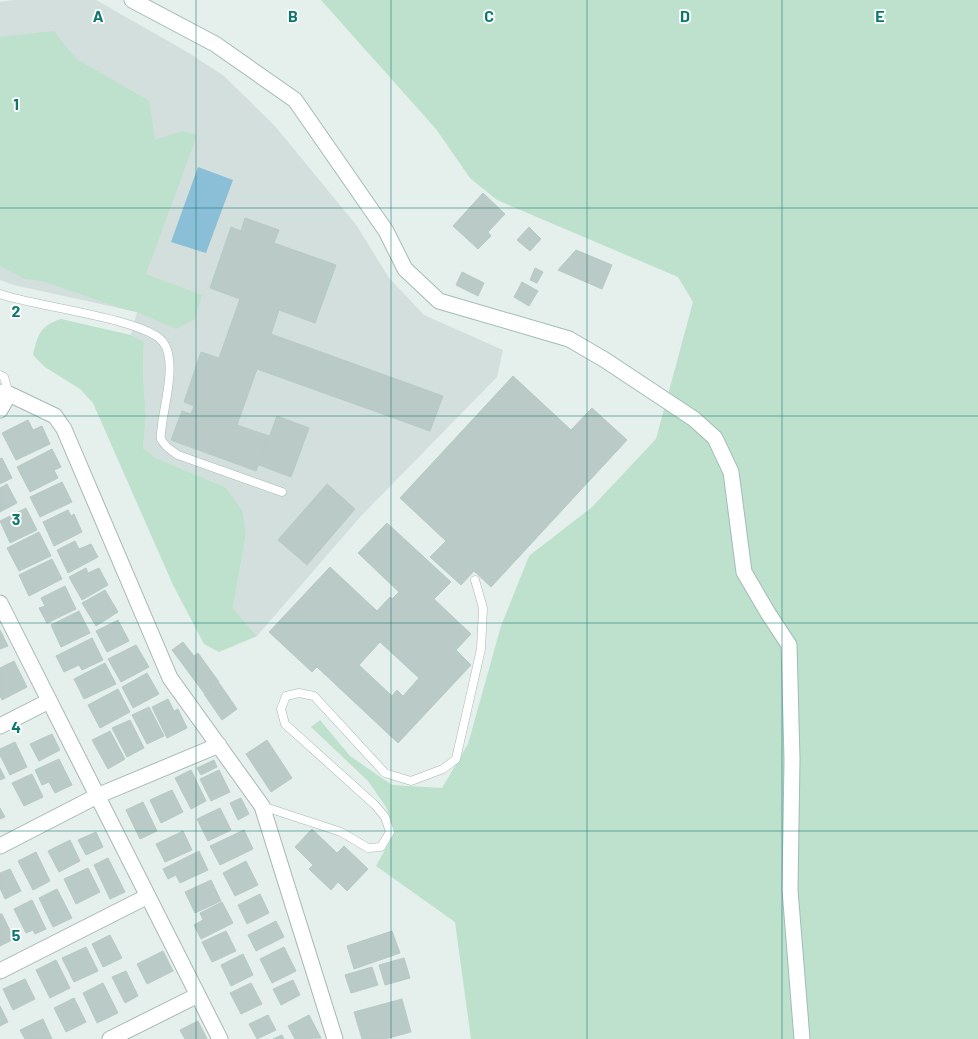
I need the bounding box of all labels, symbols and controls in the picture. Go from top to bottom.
text: A [93,6,104,25]
text: B [288,6,298,25]
text: C [484,6,494,25]
text: D [680,6,690,25]
text: E [875,6,885,25]
text: 1 [13,94,19,113]
text: 2 [12,301,21,320]
text: 3 [12,509,20,528]
text: 4 [11,717,21,736]
text: 5 [12,925,21,944]

